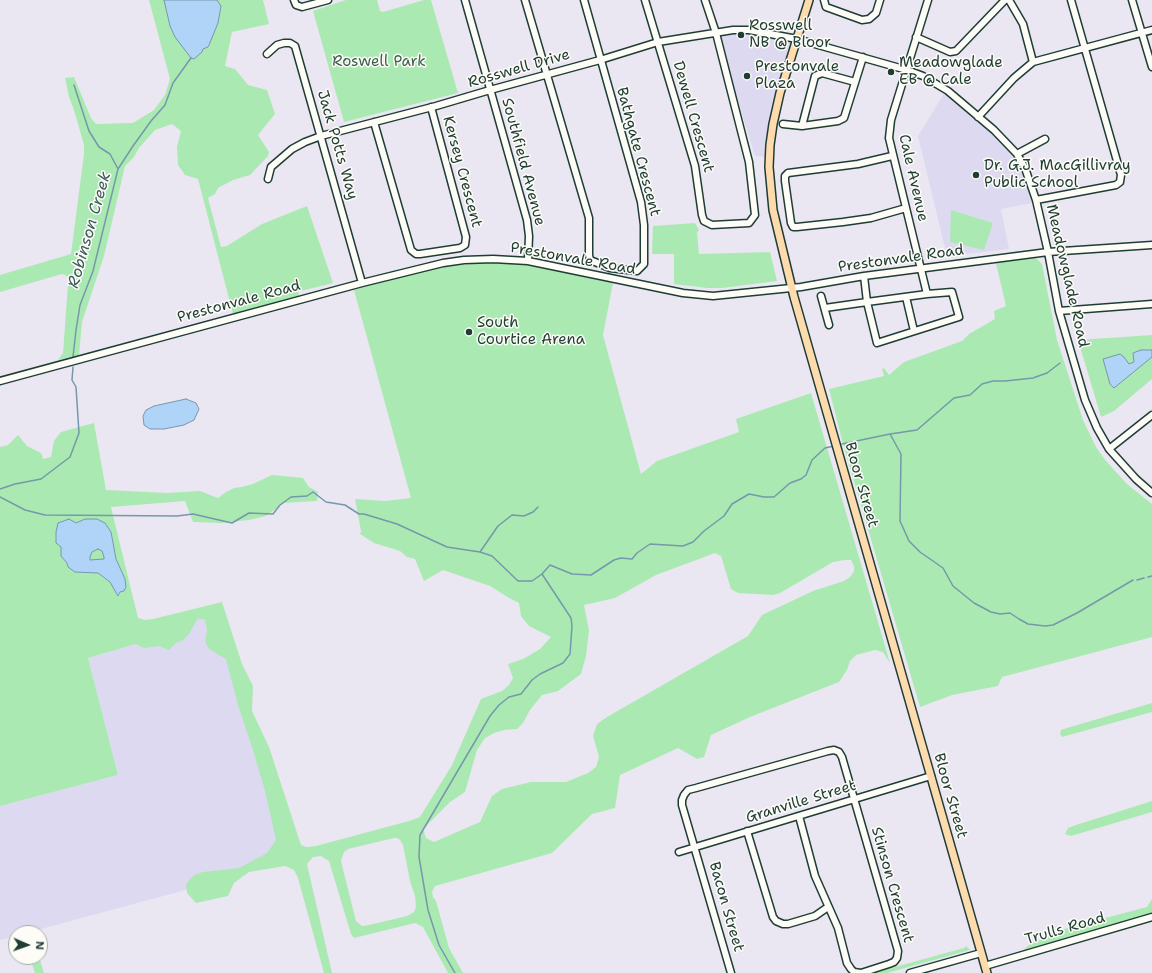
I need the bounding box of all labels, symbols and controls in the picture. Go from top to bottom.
place label: Rosswell NB @ Bloor [749,17,831,52]
marker: Rosswell NB @ Bloor [736,30,746,40]
street label: Rosswell Drive [466,46,572,92]
park label: Roswell Park [332,53,426,71]
place label: Meadowglade EB @ Cale [899,54,1003,89]
place label: Prestonvale Plaza [755,58,839,93]
street label: Dewell Crescent [669,59,717,175]
marker: Meadowglade EB @ Cale [886,67,896,77]
marker: Prestonvale Plaza [742,71,752,81]
street label: Bathgate Crescent [612,85,664,219]
street label: Jack Potts Way [313,88,361,202]
street label: Southfield Avenue [497,96,549,228]
street label: Kersey Crescent [438,114,486,230]
street label: Cale Avenue [894,133,932,223]
place label: Dr. G.J. MacGillivray Public School [984,157,1131,192]
water label: Robinson Creek [64,170,116,290]
marker: Dr. G.J. MacGillivray Public School [971,170,981,180]
street label: Meadowglade Road [1042,203,1092,349]
street label: Prestonvale Road [509,239,637,279]
street label: Prestonvale Road [837,241,965,277]
street label: Prestonvale Road [175,277,303,327]
place label: South Courtice Arena [477,314,585,349]
marker: South Courtice Arena [464,327,474,337]
street label: Bloor Street [840,440,882,530]
street label: Bloor Street [929,751,971,841]
street label: Granville Street [744,777,858,827]
street label: Stinson Crescent [867,825,917,945]
street label: Bacon Street [705,860,747,954]
street label: Trulls Road [1023,909,1107,949]
north arrow [8,925,48,965]
text: N [32,941,47,950]

